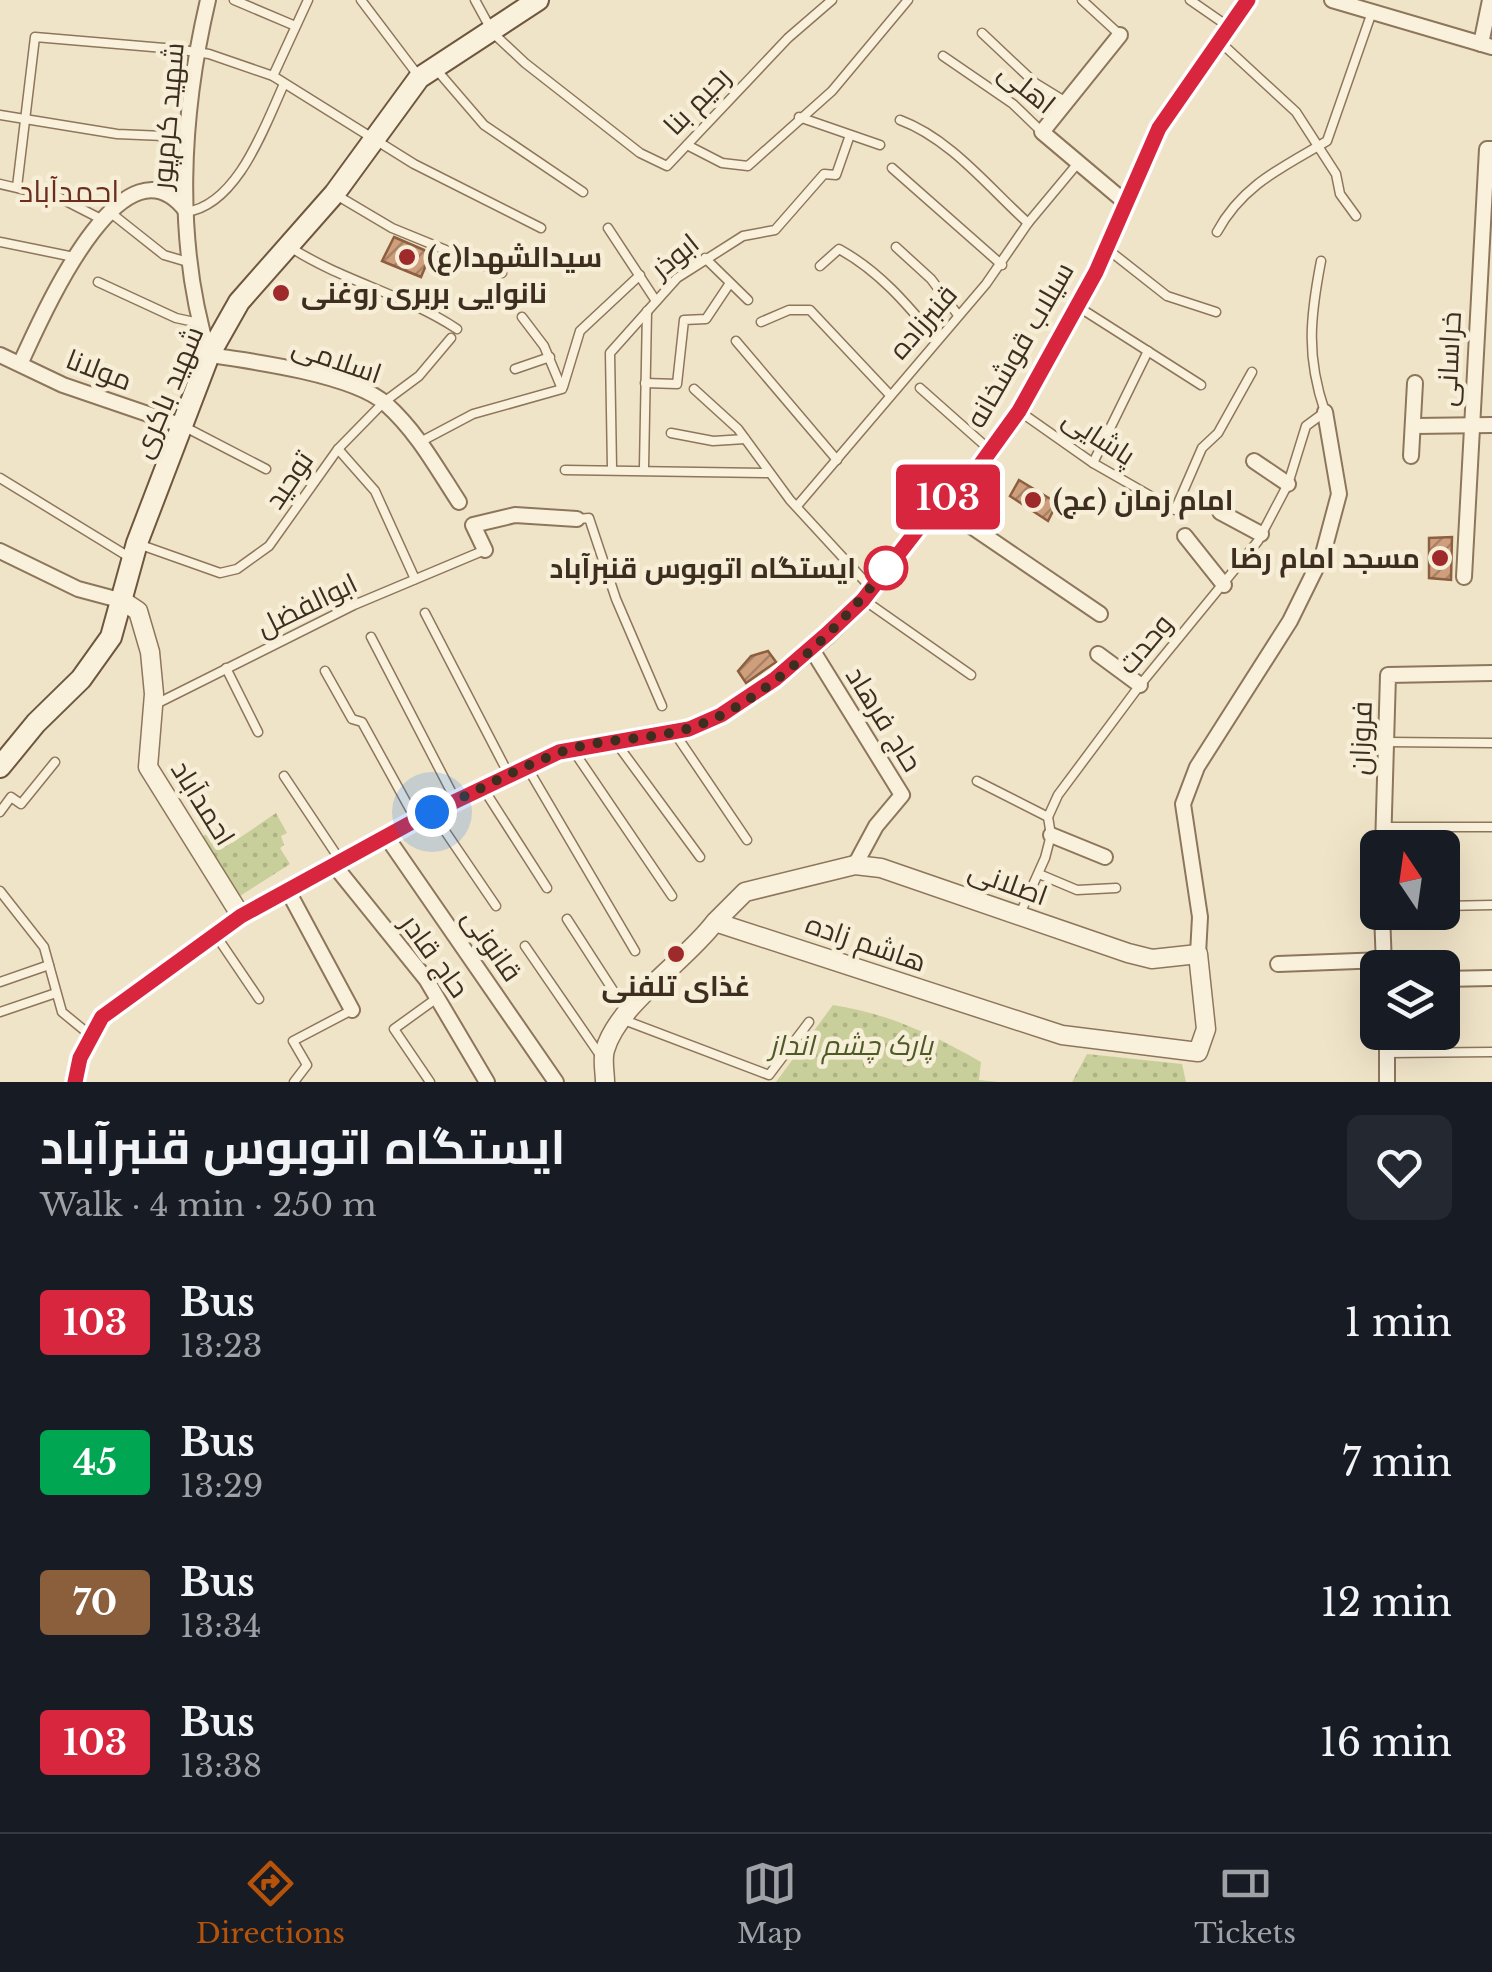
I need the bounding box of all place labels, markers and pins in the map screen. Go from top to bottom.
place label: سیدالشهدا(ع) [427,240,602,276]
marker: سیدالشهدا(ع) [396,246,418,268]
place label: نانوایی بربری روغنی [301,276,547,311]
marker: نانوایی بربری روغنی [270,282,292,304]
place label: امام زمان (عج) [1053,483,1234,520]
marker: امام زمان (عج) [1022,489,1044,511]
place label: مسجد امام رضا [1230,541,1420,578]
marker: ایستگاه اتوبوس قنبرآباد [865,547,907,589]
marker: مسجد امام رضا [1429,547,1451,569]
place label: ایستگاه اتوبوس قنبرآباد [550,551,856,586]
marker: غذای تلفنی [665,943,687,965]
place label: غذای تلفنی [602,969,750,1004]

